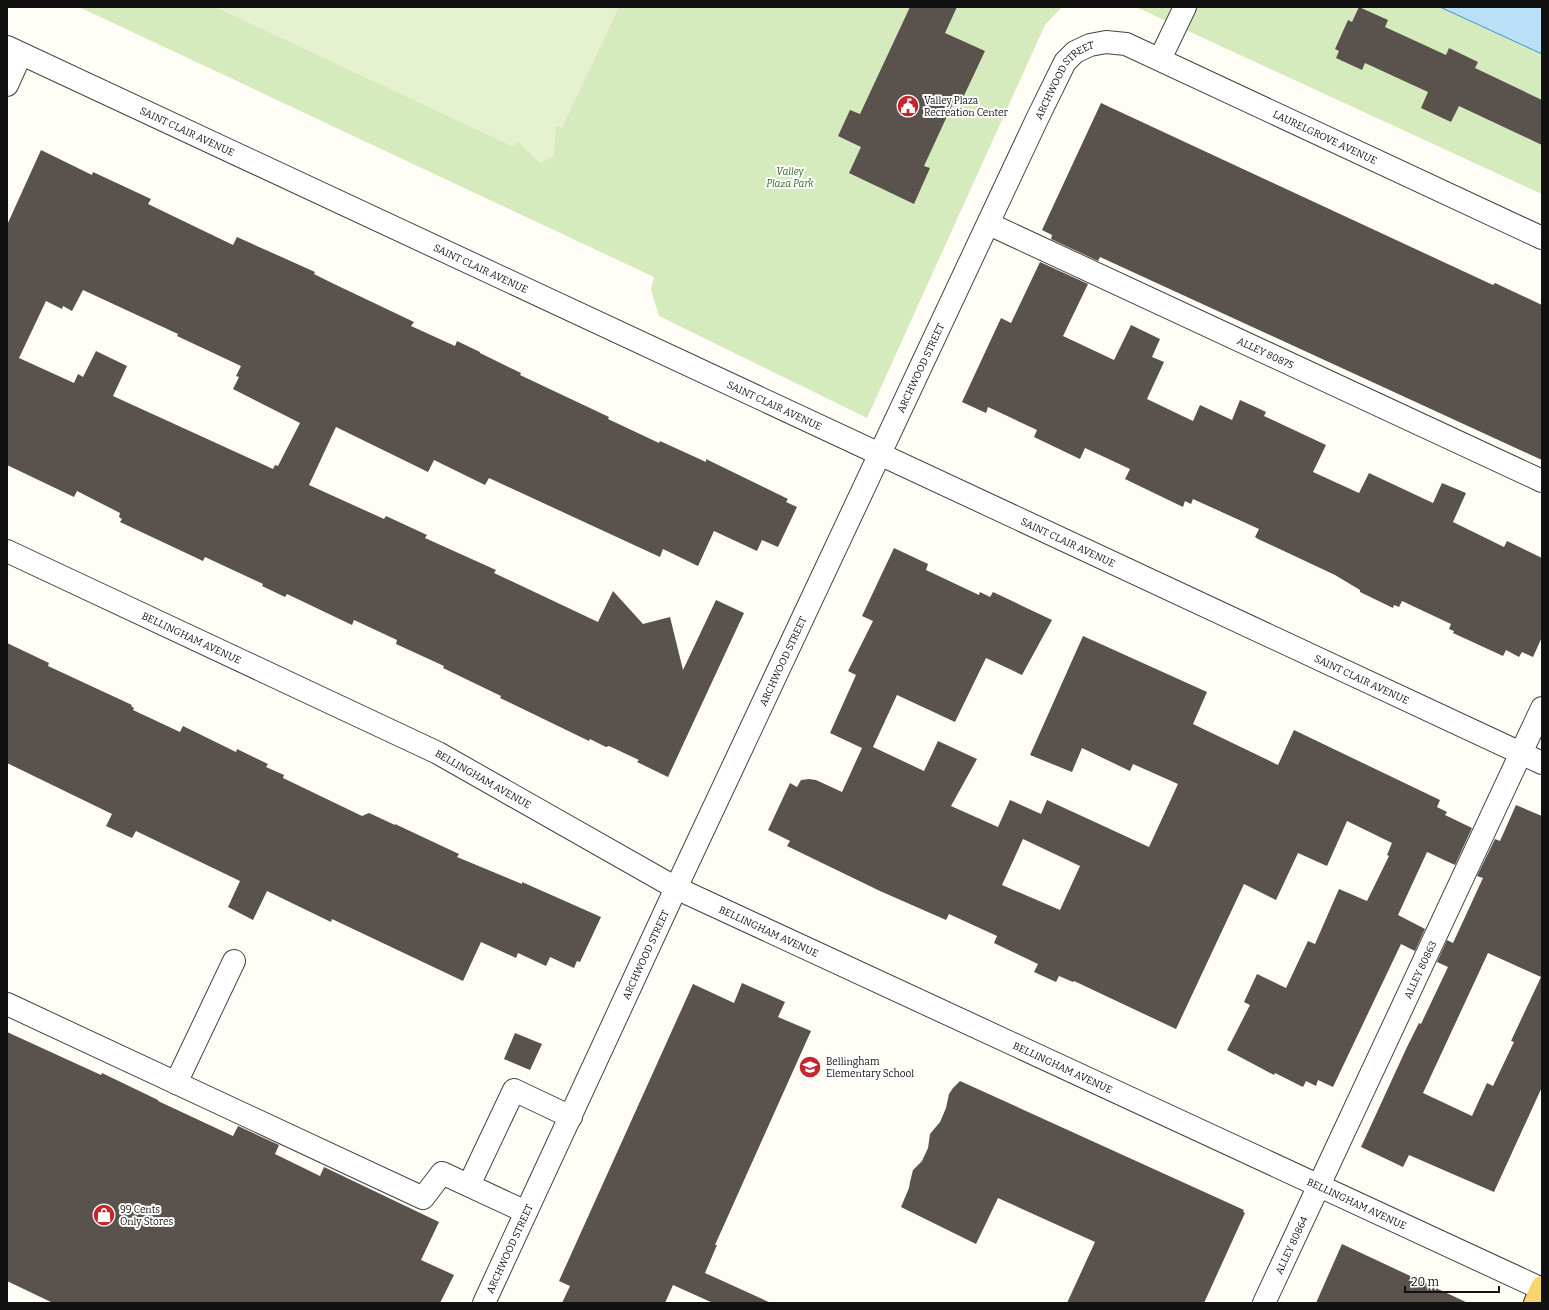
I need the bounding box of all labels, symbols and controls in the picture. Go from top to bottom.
street label: ARCHWOOD STREET [1033,39,1095,121]
public building icon: Valley Plaza Recreation Center [895,93,921,119]
place label: Valley Plaza Recreation Center [924,95,1009,119]
street label: SAINT CLAIR AVENUE [138,105,236,159]
street label: LAURELGROVE AVENUE [1271,108,1379,167]
park label: Valley Plaza Park [766,166,814,190]
street label: SAINT CLAIR AVENUE [431,242,530,296]
street label: ARCHWOOD STREET [895,322,947,415]
street label: ALLEY 80875 [1235,335,1295,372]
street label: SAINT CLAIR AVENUE [725,379,823,433]
street label: SAINT CLAIR AVENUE [1019,516,1117,570]
street label: BELLINGHAM AVENUE [140,610,243,667]
street label: ARCHWOOD STREET [757,615,810,708]
street label: SAINT CLAIR AVENUE [1312,653,1411,707]
street label: BELLINGHAM AVENUE [433,748,533,811]
street label: BELLINGHAM AVENUE [717,904,820,960]
street label: ARCHWOOD STREET [620,908,672,1001]
street label: ALLEY 80863 [1402,939,1439,1001]
street label: BELLINGHAM AVENUE [1011,1040,1114,1096]
school or university icon: Bellingham Elementary School [797,1054,823,1080]
place label: Bellingham Elementary School [826,1056,914,1080]
street label: BELLINGHAM AVENUE [1305,1176,1408,1232]
shop icon: 99 Cents Only Stores [91,1202,117,1228]
street label: ARCHWOOD STREET [484,1202,536,1296]
place label: 99 Cents Only Stores [120,1204,173,1228]
street label: ALLEY 80864 [1273,1214,1311,1276]
scale bar [1405,1268,1499,1294]
text: 20 m [1411,1275,1440,1289]

